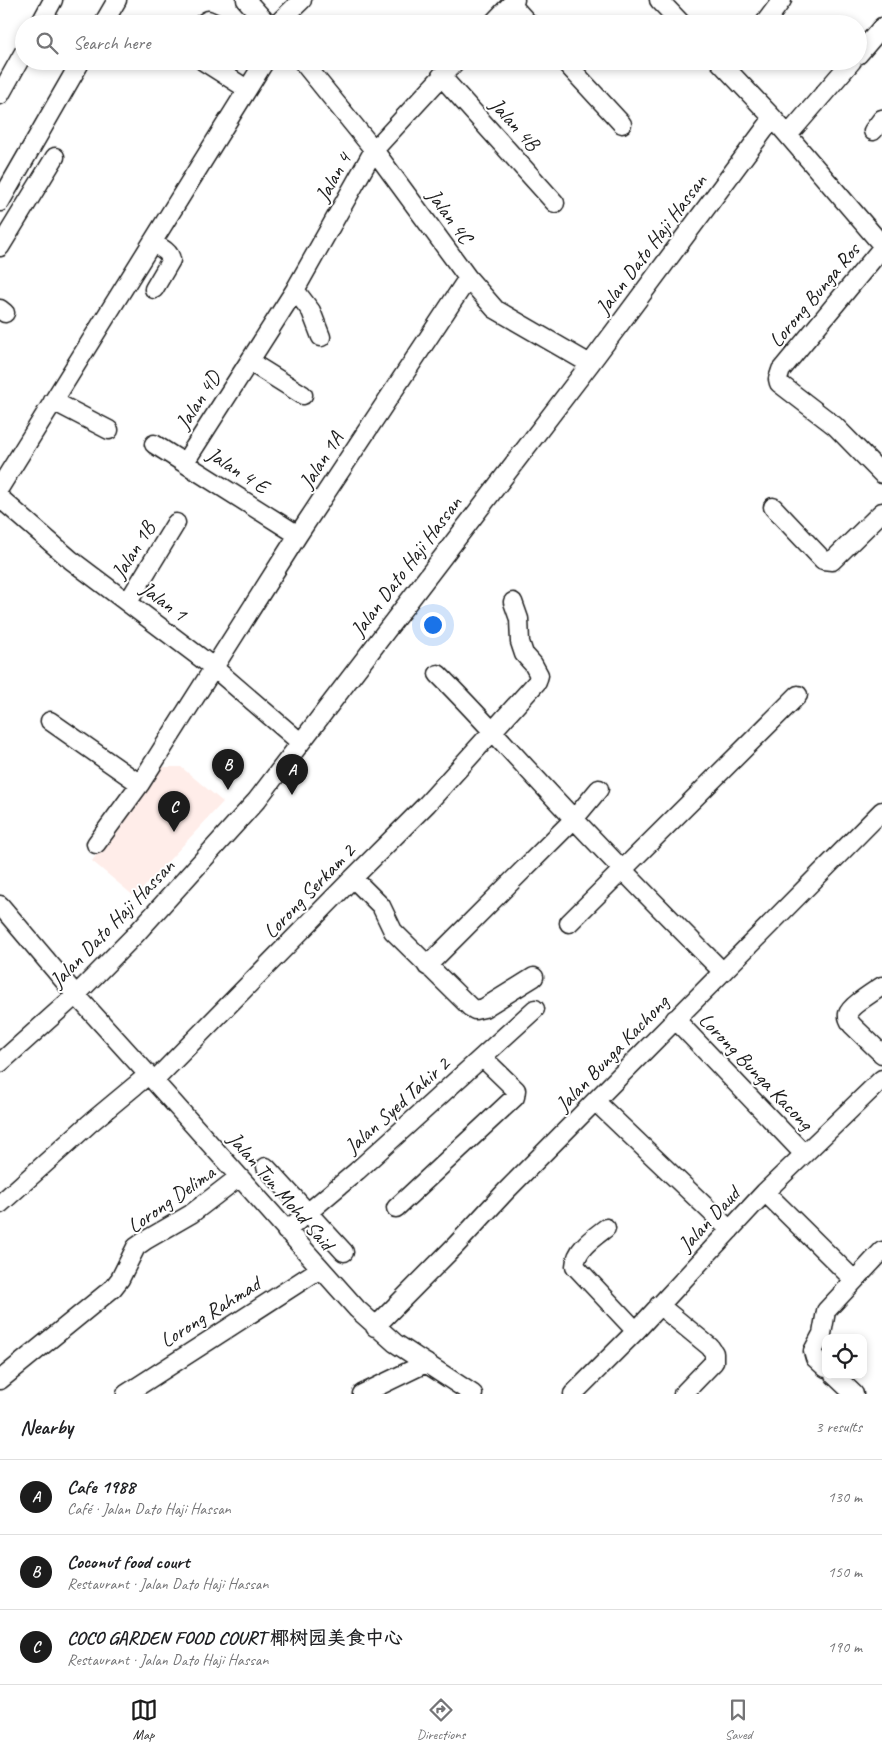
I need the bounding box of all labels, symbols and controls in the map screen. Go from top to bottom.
search box [15,15,867,70]
icon: search [33,29,61,57]
text: Search here [73,31,150,55]
street label: Jalan 4B [484,91,547,157]
street label: Jalan 4 [309,146,358,207]
street label: Jalan Dato Haji Hassan [589,168,713,320]
street label: Jalan 4C [421,183,480,250]
street label: Lorong Bunga Ros [763,236,866,352]
street label: Jalan 4D [169,365,227,435]
street label: Jalan 1A [293,426,350,494]
street label: Jalan 4 E [202,440,276,501]
street label: Jalan Dato Haji Hassan [344,490,468,642]
street label: Jalan 1B [105,515,162,584]
street label: Jalan 1 [135,575,194,628]
your location [420,612,446,638]
pin: B [212,749,244,790]
pin: A [276,754,308,795]
pin: C [158,791,190,832]
street label: Lorong Serkam 2 [258,837,361,944]
street label: Jalan Dato Haji Hassan [43,853,180,993]
street label: Jalan Bunga Kachong [549,988,675,1117]
street label: Lorong Bunga Kacong [693,1007,820,1136]
street label: Jalan Syed Tahir 2 [338,1050,456,1160]
street label: Jalan Tun Mohd Said [222,1126,341,1258]
street label: Lorong Delima [122,1158,221,1239]
street label: Jalan Daud [672,1179,747,1257]
street label: Lorong Rahmad [155,1270,267,1353]
map controls [822,1334,867,1379]
button: locate [822,1334,867,1379]
text: Nearby [20,1414,73,1440]
text: 3 results [815,1417,862,1437]
text: Cafe 1988 [67,1475,135,1499]
text: A [32,1487,40,1507]
text: 130 m [828,1487,862,1507]
text: Café · Jalan Dato Haji Hassan [67,1499,231,1519]
text: Coconut food court [67,1550,189,1574]
text: B [32,1562,40,1582]
text: 150 m [828,1562,862,1582]
text: Restaurant · Jalan Dato Haji Hassan [67,1574,268,1594]
text: COCO GARDEN FOOD COURT 椰树园美食中心 [67,1626,403,1650]
text: C [32,1637,40,1657]
text: 190 m [828,1637,862,1657]
text: Restaurant · Jalan Dato Haji Hassan [67,1650,268,1670]
tab: Map [130,1696,158,1743]
tab: Directions [417,1696,465,1743]
tab: Saved [724,1696,752,1743]

